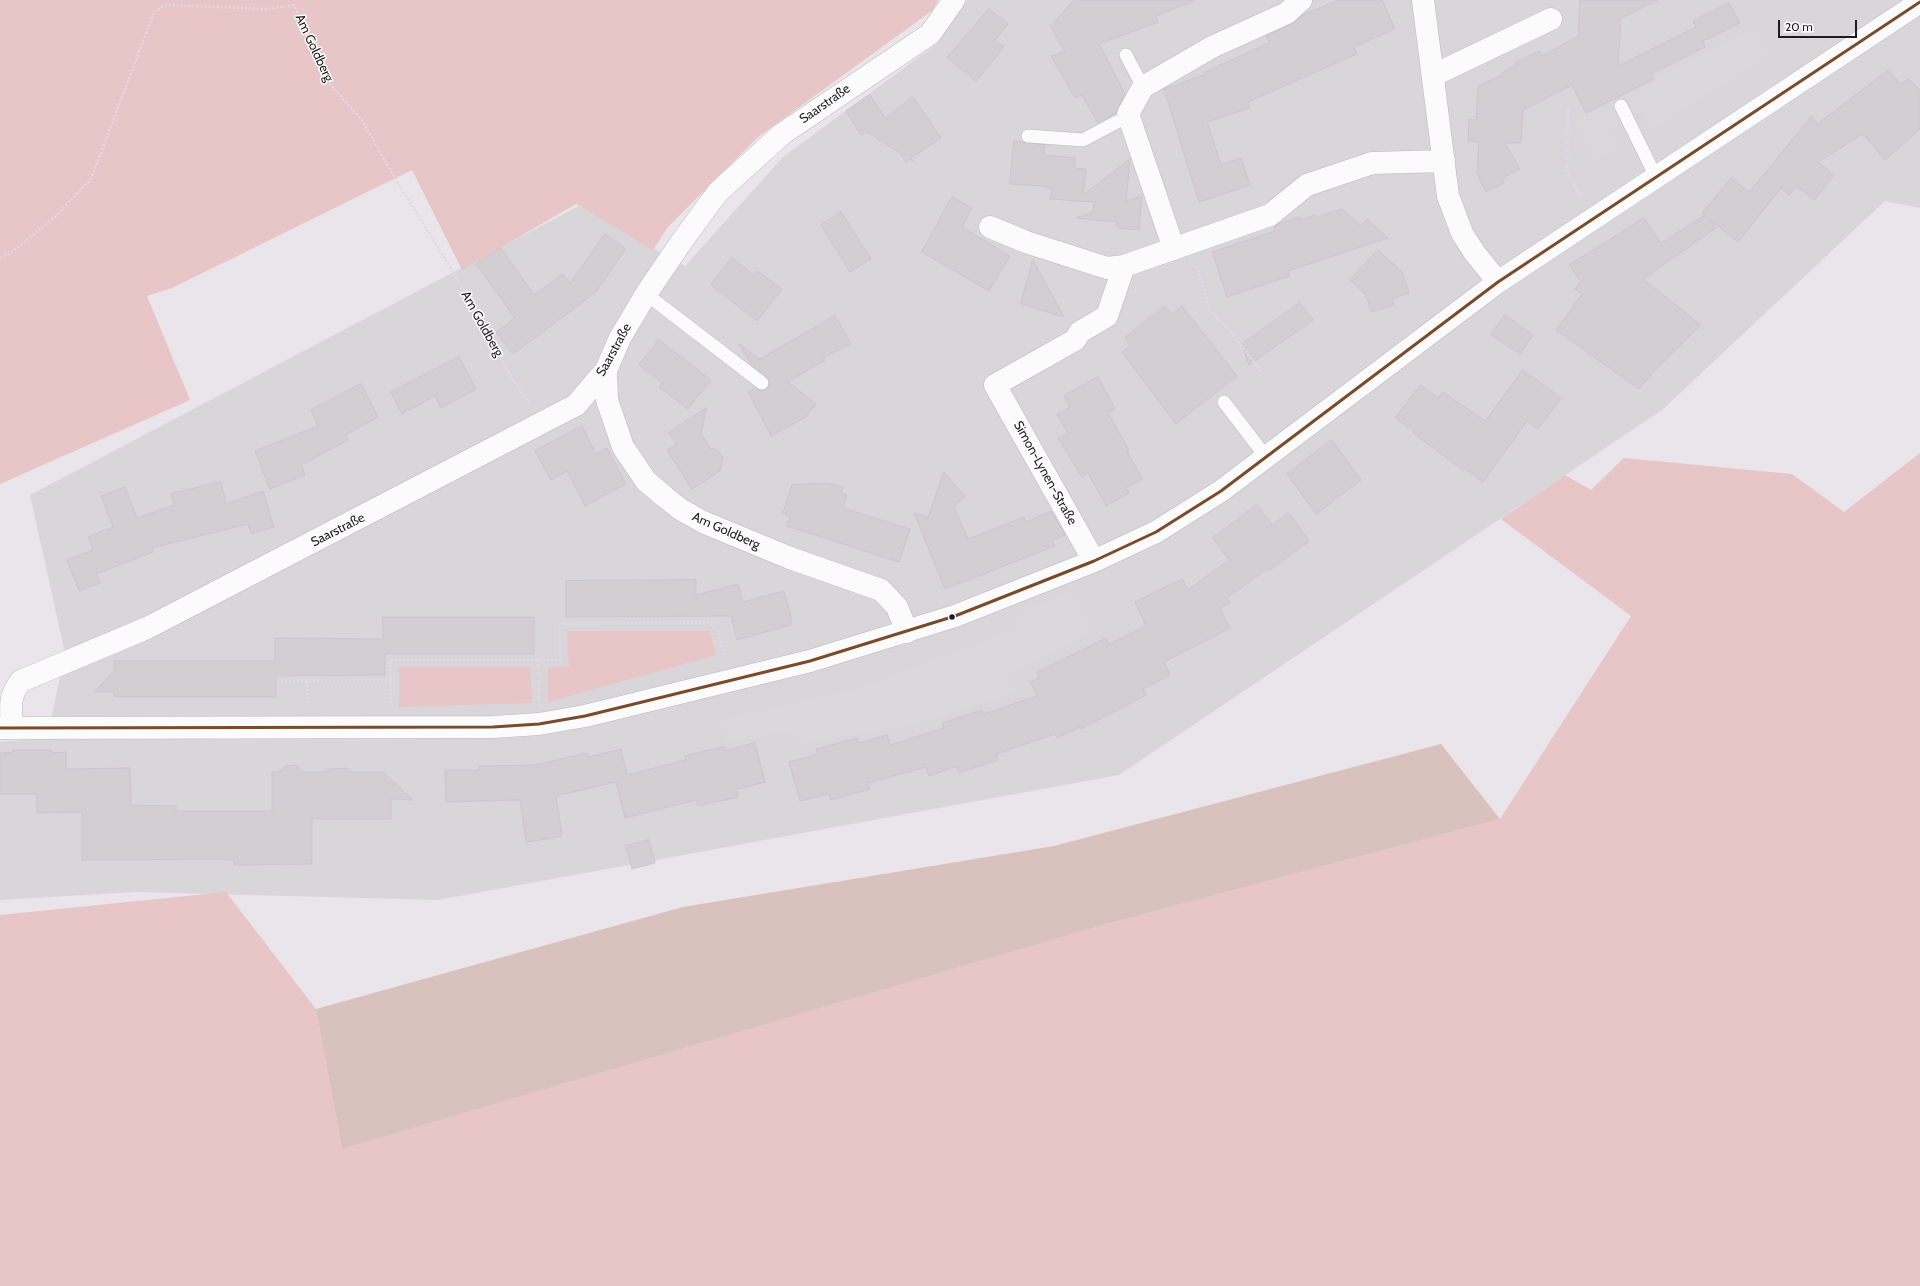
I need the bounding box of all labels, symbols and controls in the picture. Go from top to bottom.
street label: Am Goldberg [292,12,336,84]
scale bar [1780,12,1859,38]
text: 20 m [1785,19,1813,34]
street label: Saarstraße [797,81,853,127]
street label: Am Goldberg [458,288,506,360]
street label: Saarstraße [593,321,635,379]
street label: Simon-Lynen-Straße [1010,418,1080,528]
street label: Am Goldberg [690,509,762,553]
street label: Saarstraße [308,510,368,550]
unlabelled marker [947,612,957,622]

